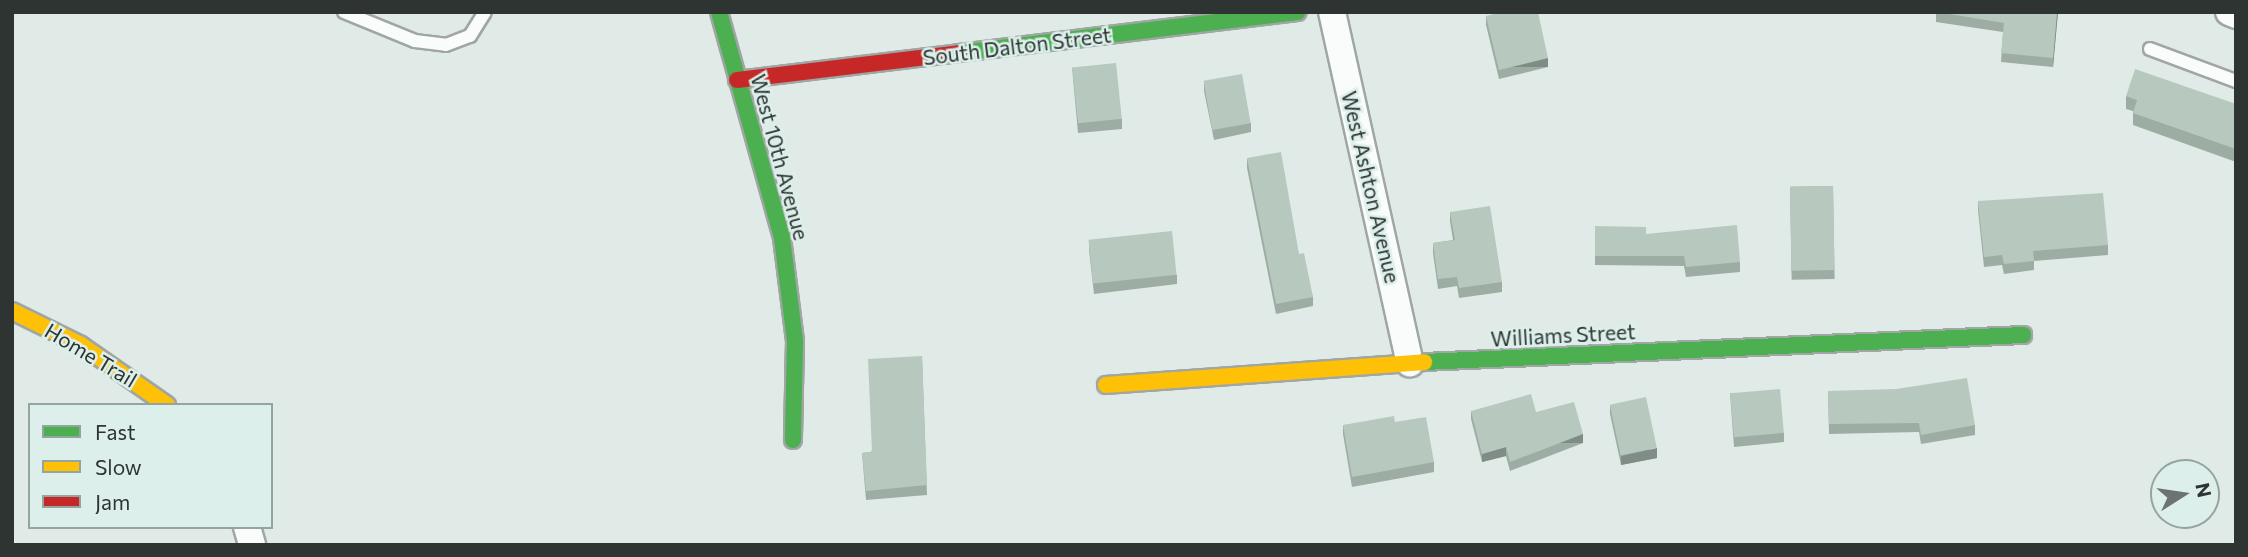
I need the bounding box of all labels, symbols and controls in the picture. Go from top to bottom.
street label: South Dalton Street [921,22,1113,70]
street label: West 10th Avenue [746,71,814,243]
street label: West Ashton Avenue [1337,89,1405,285]
street label: Home Trail [40,318,142,392]
street label: Williams Street [1490,319,1636,351]
legend [28,403,273,529]
text: Fast [95,419,136,444]
text: Slow [95,454,142,479]
north arrow [2150,459,2220,529]
text: N [2191,481,2217,499]
text: Jam [95,489,130,514]

